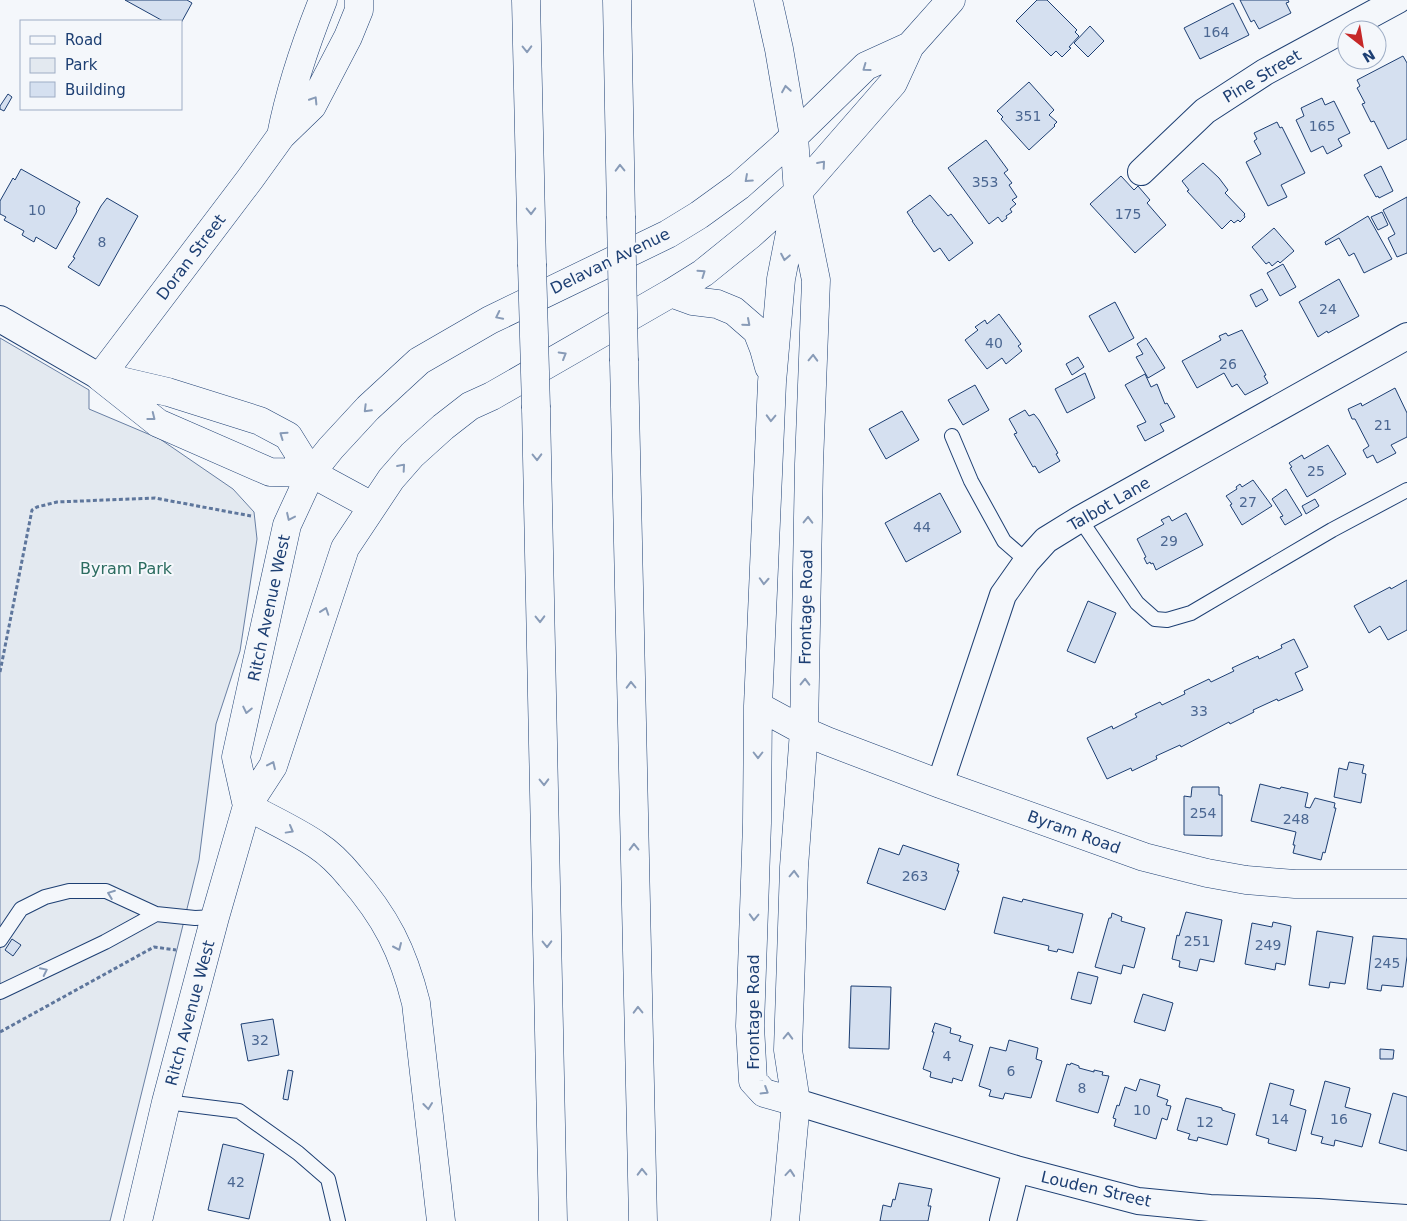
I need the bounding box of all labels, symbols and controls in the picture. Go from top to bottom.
legend [20,20,182,110]
north arrow [1337,20,1387,70]
house number: 164 [1203,24,1229,40]
text: Road [65,31,103,49]
one-way arrow [522,45,533,53]
street label: Pine Street [1220,45,1304,107]
text: N [1360,46,1378,66]
text: Park [65,56,98,74]
one-way arrow [862,62,872,71]
text: Building [65,81,126,99]
one-way arrow [781,84,791,93]
one-way arrow [307,97,317,106]
house number: 351 [1015,108,1041,124]
house number: 165 [1309,118,1335,134]
one-way arrow [817,160,826,169]
one-way arrow [615,163,625,171]
one-way arrow [744,173,753,182]
house number: 353 [972,174,998,190]
house number: 10 [28,202,46,218]
house number: 175 [1115,206,1141,222]
one-way arrow [526,208,536,215]
street label: Doran Street [153,210,229,304]
street label: Delavan Avenue [547,224,673,298]
house number: 8 [98,234,106,250]
one-way arrow [780,252,791,261]
one-way arrow [697,270,706,279]
house number: 24 [1319,301,1337,317]
one-way arrow [495,309,504,320]
one-way arrow [742,317,751,326]
house number: 40 [985,335,1003,351]
one-way arrow [557,352,566,362]
one-way arrow [807,353,818,361]
house number: 26 [1219,356,1237,372]
one-way arrow [364,403,373,412]
one-way arrow [146,412,155,420]
one-way arrow [765,415,776,423]
house number: 21 [1374,417,1392,433]
one-way arrow [279,431,288,441]
one-way arrow [531,453,542,461]
house number: 25 [1307,463,1325,479]
one-way arrow [396,464,404,473]
street label: Talbot Lane [1064,473,1153,536]
house number: 27 [1239,494,1257,510]
one-way arrow [286,512,296,521]
one-way arrow [803,516,813,524]
house number: 44 [913,519,931,535]
street label: Ritch Avenue West [244,533,294,683]
house number: 29 [1160,533,1178,549]
street label: Frontage Road [795,549,817,665]
park label: Byram Park [80,559,173,578]
one-way arrow [758,577,769,585]
one-way arrow [319,607,329,616]
one-way arrow [535,616,545,623]
one-way arrow [800,678,810,686]
one-way arrow [626,681,636,688]
house number: 33 [1190,703,1208,719]
one-way arrow [242,705,253,714]
one-way arrow [753,751,763,759]
one-way arrow [266,761,277,770]
one-way arrow [539,778,549,786]
house number: 254 [1190,805,1216,821]
street label: Byram Road [1025,806,1123,858]
house number: 248 [1283,811,1309,827]
one-way arrow [284,824,293,834]
one-way arrow [629,843,640,851]
house number: 263 [902,868,928,884]
one-way arrow [788,870,799,878]
one-way arrow [107,890,116,900]
one-way arrow [749,914,759,921]
house number: 251 [1184,933,1210,949]
house number: 249 [1255,937,1281,953]
street label: Ritch Avenue West [161,938,219,1088]
one-way arrow [542,940,552,948]
one-way arrow [391,942,402,951]
street label: Frontage Road [744,954,763,1070]
house number: 245 [1374,955,1400,971]
one-way arrow [39,967,48,977]
one-way arrow [633,1006,643,1014]
house number: 32 [251,1032,269,1048]
one-way arrow [783,1032,794,1040]
house number: 4 [943,1048,952,1064]
house number: 6 [1007,1063,1016,1079]
house number: 8 [1078,1080,1086,1096]
one-way arrow [760,1084,769,1094]
one-way arrow [422,1102,433,1110]
house number: 10 [1133,1102,1151,1118]
house number: 14 [1271,1111,1289,1127]
house number: 16 [1330,1111,1348,1127]
house number: 12 [1196,1114,1214,1130]
street label: Louden Street [1039,1167,1153,1211]
one-way arrow [636,1168,647,1176]
one-way arrow [785,1168,796,1176]
house number: 42 [227,1174,245,1190]

